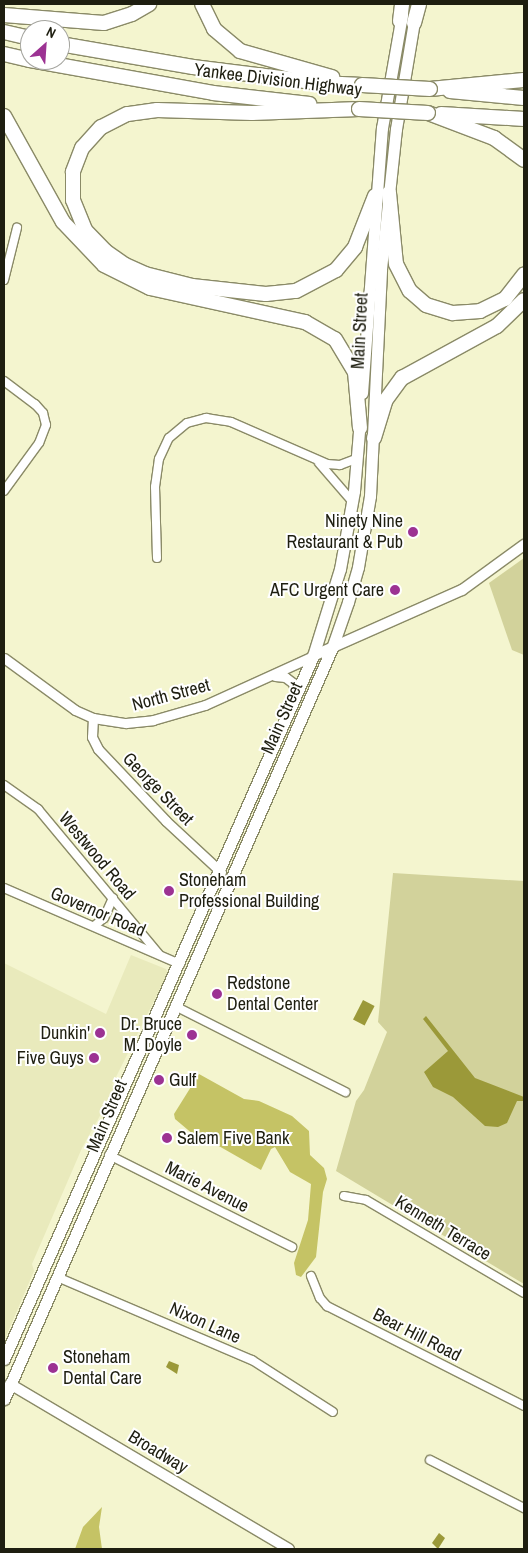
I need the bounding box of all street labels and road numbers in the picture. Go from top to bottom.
street label: Yankee Division Highway [193,59,363,101]
street label: Main Street [347,292,373,370]
street label: North Street [130,674,212,716]
street label: Main Street [257,679,307,757]
street label: George Street [118,748,198,830]
street label: Westwood Road [54,808,140,904]
street label: Governor Road [47,882,149,942]
street label: Main Street [82,1077,132,1155]
street label: Marie Avenue [161,1157,253,1217]
street label: Kenneth Terrace [391,1191,495,1265]
street label: Nixon Lane [166,1298,244,1348]
street label: Bear Hill Road [369,1304,465,1366]
street label: Broadway [124,1426,192,1478]

